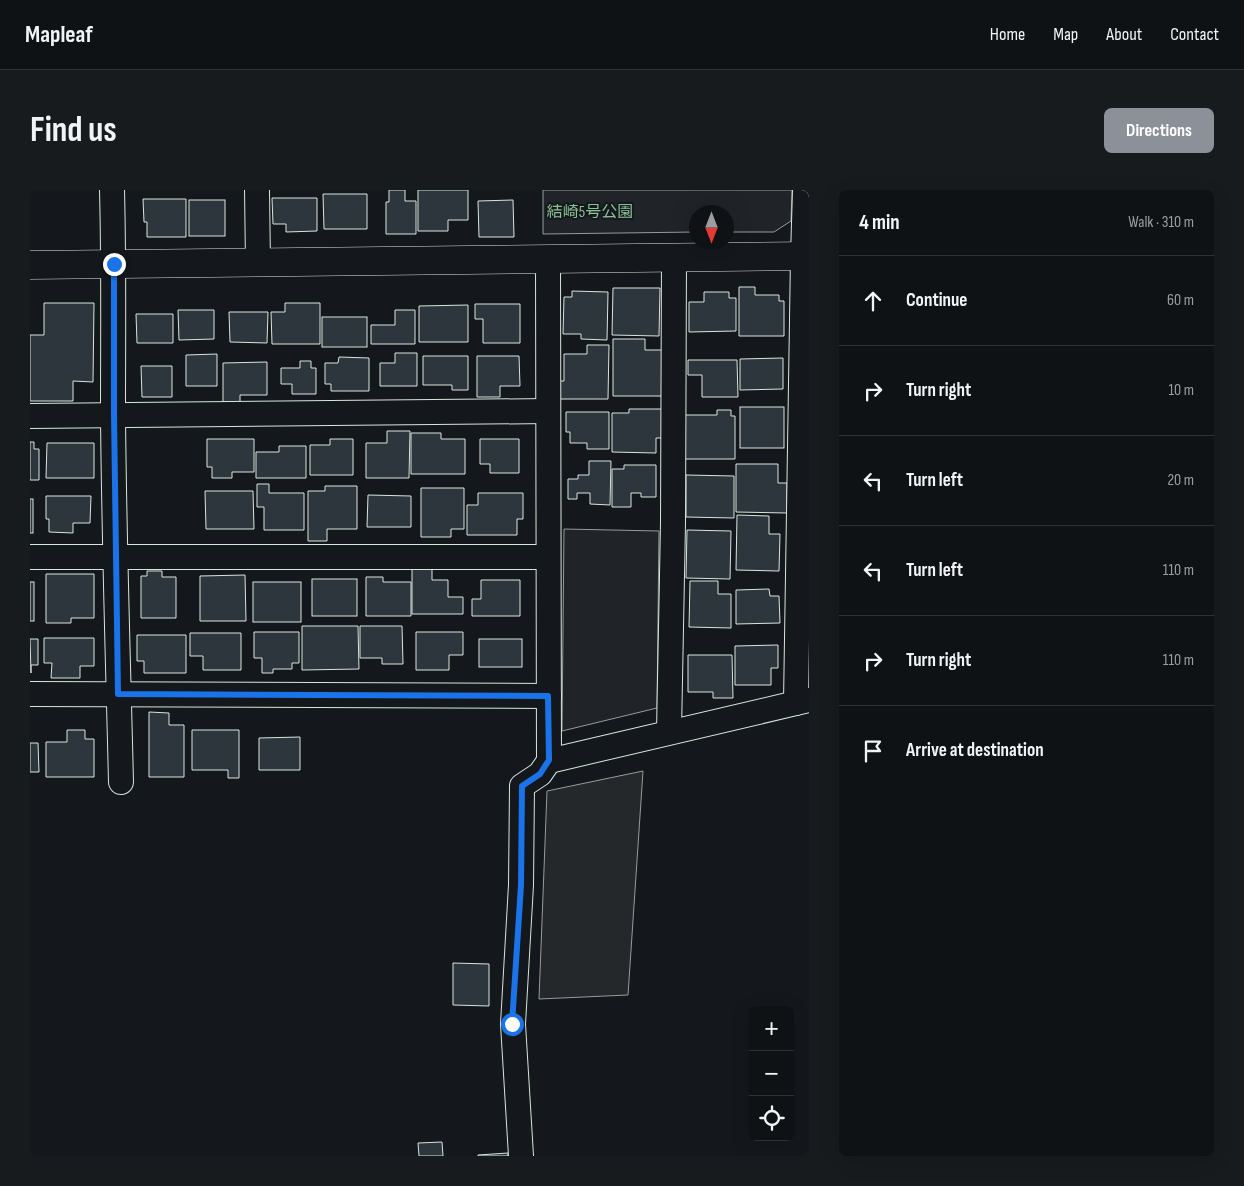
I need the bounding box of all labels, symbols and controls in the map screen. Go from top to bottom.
text: Mapleaf [25,20,93,49]
text: Home [990,24,1025,45]
text: Map [1053,24,1078,45]
text: About [1106,24,1142,45]
text: Contact [1170,24,1219,45]
button: Directions [1104,108,1214,153]
text: Find us [30,109,117,152]
park label: 結崎5号公園 [547,203,633,222]
north arrow [689,205,734,250]
text: 4 min [859,210,900,235]
text: Walk · 310 m [1128,213,1194,232]
route end [103,253,126,276]
icon: ahead [859,287,887,315]
text: Continue [906,289,967,312]
text: 60 m [1167,291,1194,310]
icon: right [859,377,887,405]
text: Turn right [906,379,971,402]
text: 10 m [1168,381,1194,400]
icon: left [859,467,887,495]
text: Turn left [906,469,963,492]
text: 20 m [1167,471,1194,490]
icon: left [859,557,887,585]
text: Turn left [906,559,963,582]
text: 110 m [1163,561,1194,580]
icon: right [859,647,887,675]
text: Turn right [906,649,971,672]
text: 110 m [1163,651,1194,670]
icon: arrive [859,737,887,765]
text: Arrive at destination [906,739,1044,762]
map controls [749,1006,794,1141]
button: + [749,1006,794,1051]
route start [501,1013,524,1036]
button: − [749,1051,794,1096]
button: locate [749,1096,794,1141]

